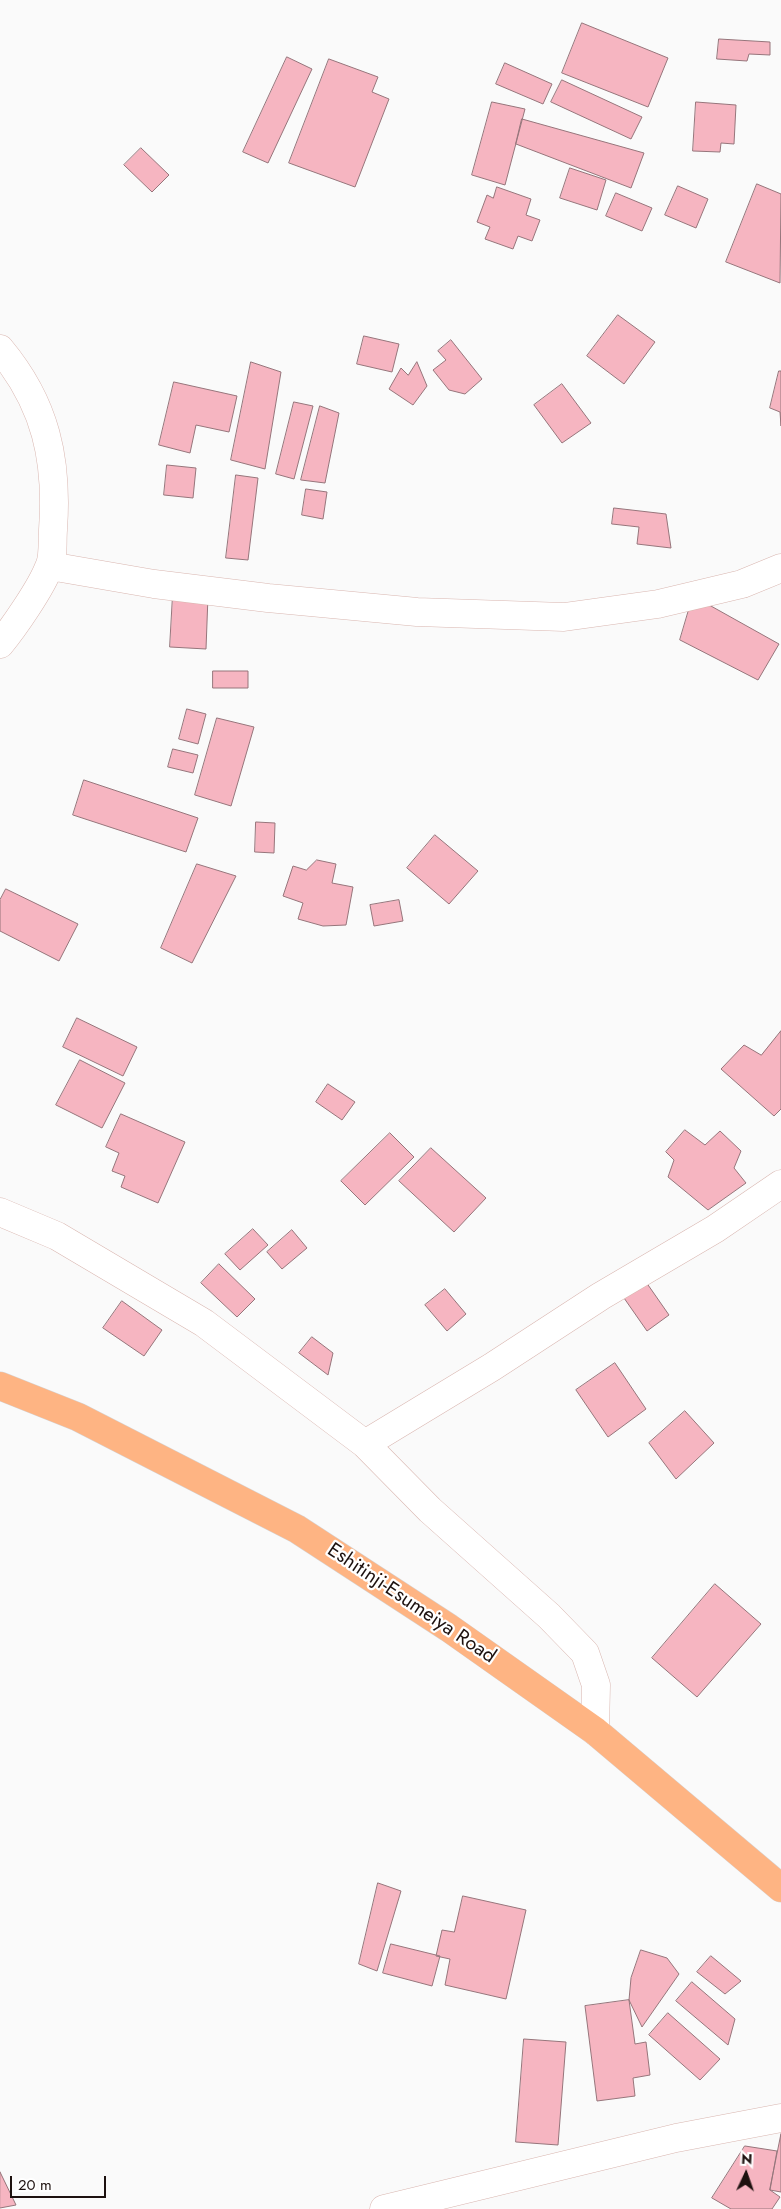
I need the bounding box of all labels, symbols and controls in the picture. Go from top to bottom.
street label: Eshitinji-Esumeiya Road [322,1539,500,1669]
north arrow [721,2149,771,2199]
text: N [741,2149,753,2169]
scale bar [12,2166,109,2198]
text: 20 m [18,2174,52,2196]

